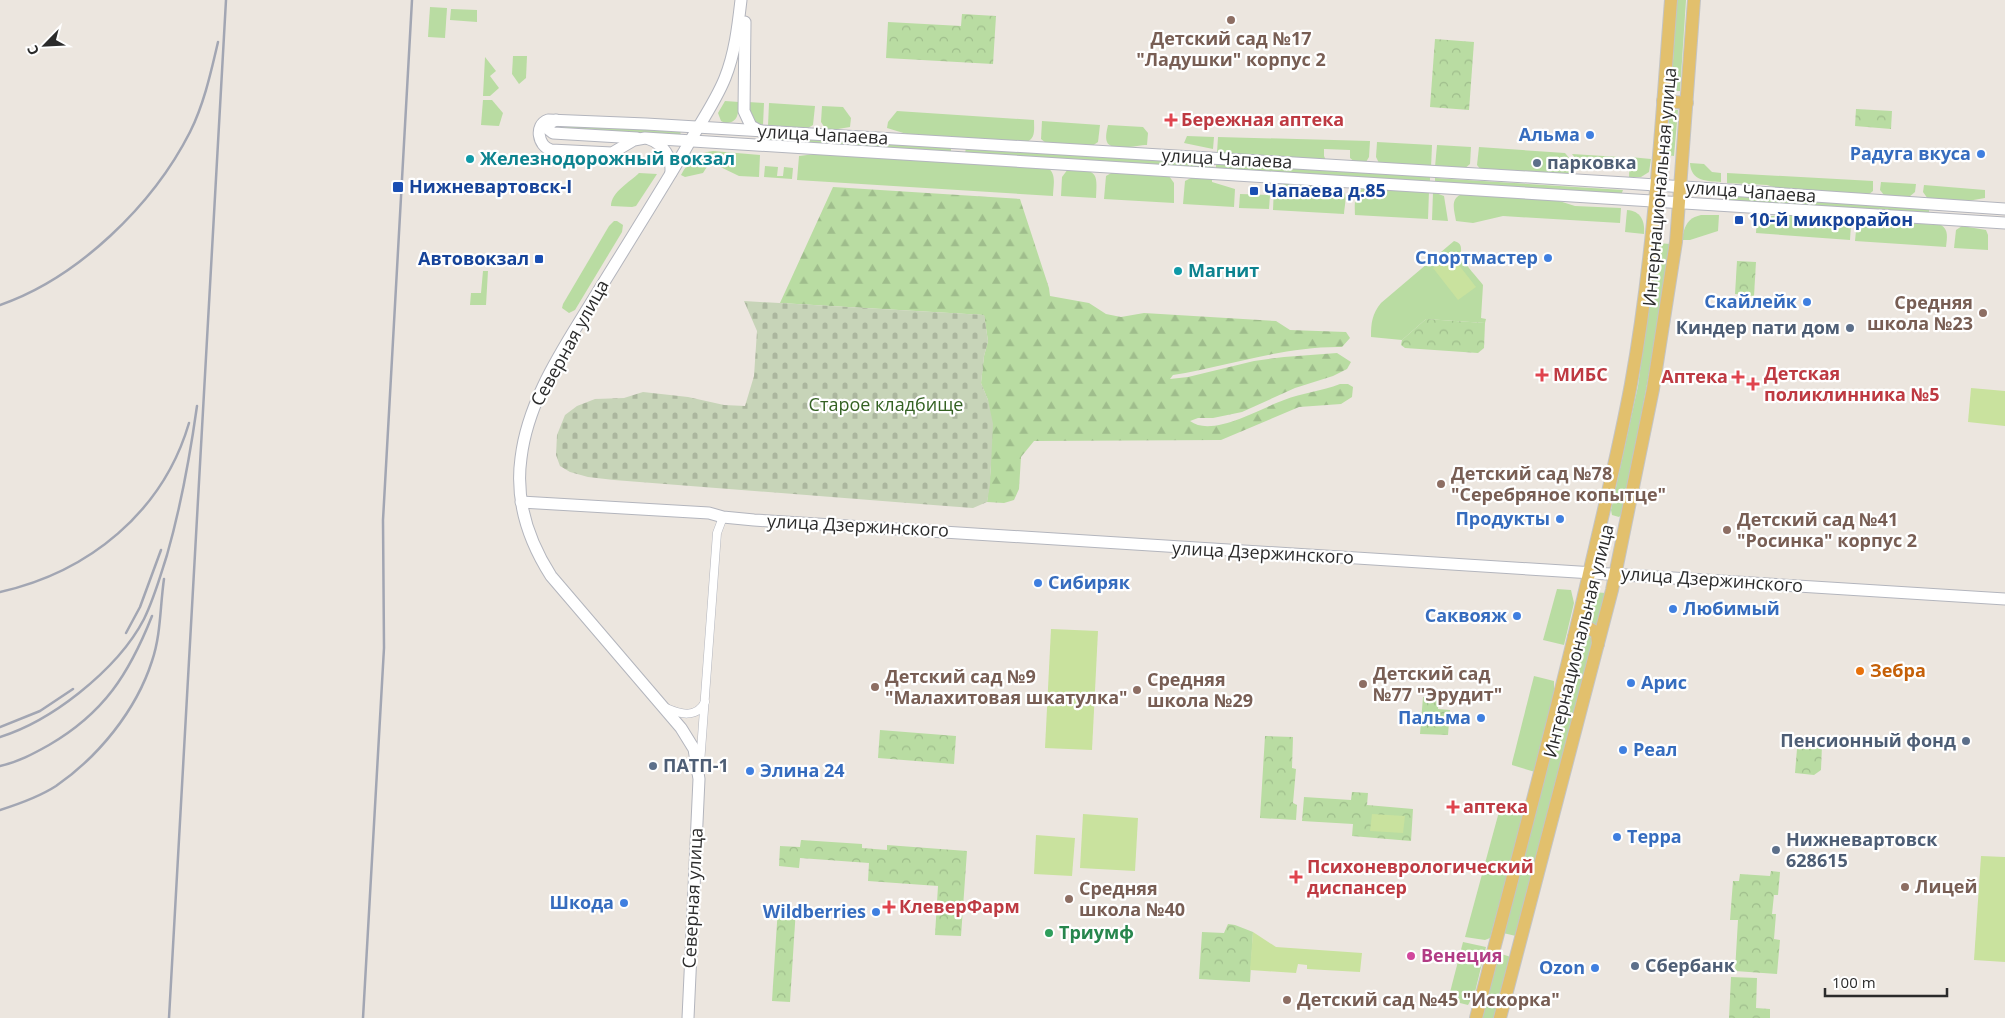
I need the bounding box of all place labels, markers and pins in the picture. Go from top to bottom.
marker: Детский сад №17 "Ладушки" корпус 2 [1225,14,1237,26]
place label: Детский сад №17 "Ладушки" корпус 2 [1136,26,1326,71]
place label: Бережная аптека [1181,107,1344,131]
marker: Бережная аптека [1165,114,1177,126]
place label: Альма [1519,122,1580,146]
marker: Альма [1584,129,1596,141]
place label: Радуга вкуса [1850,141,1971,165]
place label: Железнодорожный вокзал [480,146,735,170]
marker: Радуга вкуса [1975,148,1987,160]
place label: парковка [1547,150,1637,174]
marker: Железнодорожный вокзал [464,153,476,165]
marker: парковка [1531,157,1543,169]
place label: Нижневартовск-I [409,174,572,198]
place label: Чапаева д.85 [1264,178,1386,202]
marker: Нижневартовск-I [391,180,405,194]
marker: Чапаева д.85 [1248,185,1260,197]
place label: 10-й микрорайон [1749,207,1913,231]
marker: 10-й микрорайон [1733,214,1745,226]
place label: Спортмастер [1415,245,1538,269]
place label: Автовокзал [418,246,529,270]
marker: Спортмастер [1542,252,1554,264]
marker: Автовокзал [533,253,545,265]
place label: Магнит [1188,258,1259,282]
marker: Магнит [1172,265,1184,277]
place label: Скайлейк [1704,289,1798,313]
place label: Средняя школа №23 [1867,290,1973,335]
marker: Скайлейк [1801,296,1813,308]
marker: Средняя школа №23 [1977,307,1989,319]
place label: Киндер пати дом [1676,315,1840,339]
marker: Киндер пати дом [1844,322,1856,334]
place label: Детская поликлинника №5 [1764,361,1939,406]
place label: МИБС [1553,362,1608,386]
place label: Аптека [1661,364,1728,388]
marker: МИБС [1535,368,1549,382]
marker: Аптека [1732,371,1744,383]
marker: Детская поликлинника №5 [1746,377,1760,391]
place label: Детский сад №78 "Серебряное копытце" [1451,461,1666,506]
marker: Детский сад №78 "Серебряное копытце" [1435,478,1447,490]
place label: Продукты [1455,506,1550,530]
place label: Детский сад №41 "Росинка" корпус 2 [1737,507,1917,552]
marker: Продукты [1554,513,1566,525]
marker: Детский сад №41 "Росинка" корпус 2 [1721,524,1733,536]
place label: Сибиряк [1048,570,1131,594]
marker: Сибиряк [1032,577,1044,589]
place label: Любимый [1683,596,1780,620]
place label: Саквояж [1425,603,1507,627]
marker: Любимый [1667,603,1679,615]
marker: Саквояж [1511,610,1523,622]
place label: Зебра [1870,658,1926,682]
place label: Детский сад №77 "Эрудит" [1373,661,1502,706]
place label: Детский сад №9 "Малахитовая шкатулка" [885,664,1128,709]
marker: Зебра [1854,665,1866,677]
place label: Средняя школа №29 [1147,667,1253,712]
place label: Арис [1641,670,1687,694]
marker: Арис [1625,677,1637,689]
marker: Детский сад №77 "Эрудит" [1357,678,1369,690]
marker: Детский сад №9 "Малахитовая шкатулка" [869,681,881,693]
marker: Средняя школа №29 [1131,684,1143,696]
place label: Пальма [1398,705,1471,729]
marker: Пальма [1475,712,1487,724]
place label: Пенсионный фонд [1780,728,1956,752]
marker: Пенсионный фонд [1960,735,1972,747]
place label: Реал [1633,737,1677,761]
marker: Реал [1617,744,1629,756]
place label: ПАТП-1 [663,753,729,777]
place label: Элина 24 [760,758,845,782]
marker: ПАТП-1 [647,760,659,772]
marker: Элина 24 [744,765,756,777]
place label: аптека [1463,794,1528,818]
marker: аптека [1447,801,1459,813]
place label: Терра [1627,824,1682,848]
place label: Нижневартовск 628615 [1786,827,1938,872]
marker: Терра [1611,831,1623,843]
marker: Нижневартовск 628615 [1770,844,1782,856]
place label: Психоневрологический диспансер [1307,854,1534,899]
marker: Психоневрологический диспансер [1289,870,1303,884]
place label: Лицей [1915,874,1977,898]
place label: Средняя школа №40 [1079,876,1185,921]
marker: Лицей [1899,881,1911,893]
place label: Шкода [549,890,614,914]
marker: Средняя школа №40 [1063,893,1075,905]
place label: КлеверФарм [899,894,1020,918]
marker: Шкода [618,897,630,909]
place label: Wildberries [763,899,866,923]
marker: КлеверФарм [883,901,895,913]
marker: Wildberries [870,906,882,918]
place label: Триумф [1059,920,1134,944]
marker: Триумф [1043,927,1055,939]
place label: Венеция [1421,943,1502,967]
marker: Венеция [1405,950,1417,962]
place label: Сбербанк [1645,953,1736,977]
place label: Ozon [1539,955,1585,979]
marker: Сбербанк [1629,960,1641,972]
marker: Ozon [1589,962,1601,974]
place label: Детский сад №45 "Искорка" [1297,987,1560,1011]
marker: Детский сад №45 "Искорка" [1281,994,1293,1006]

